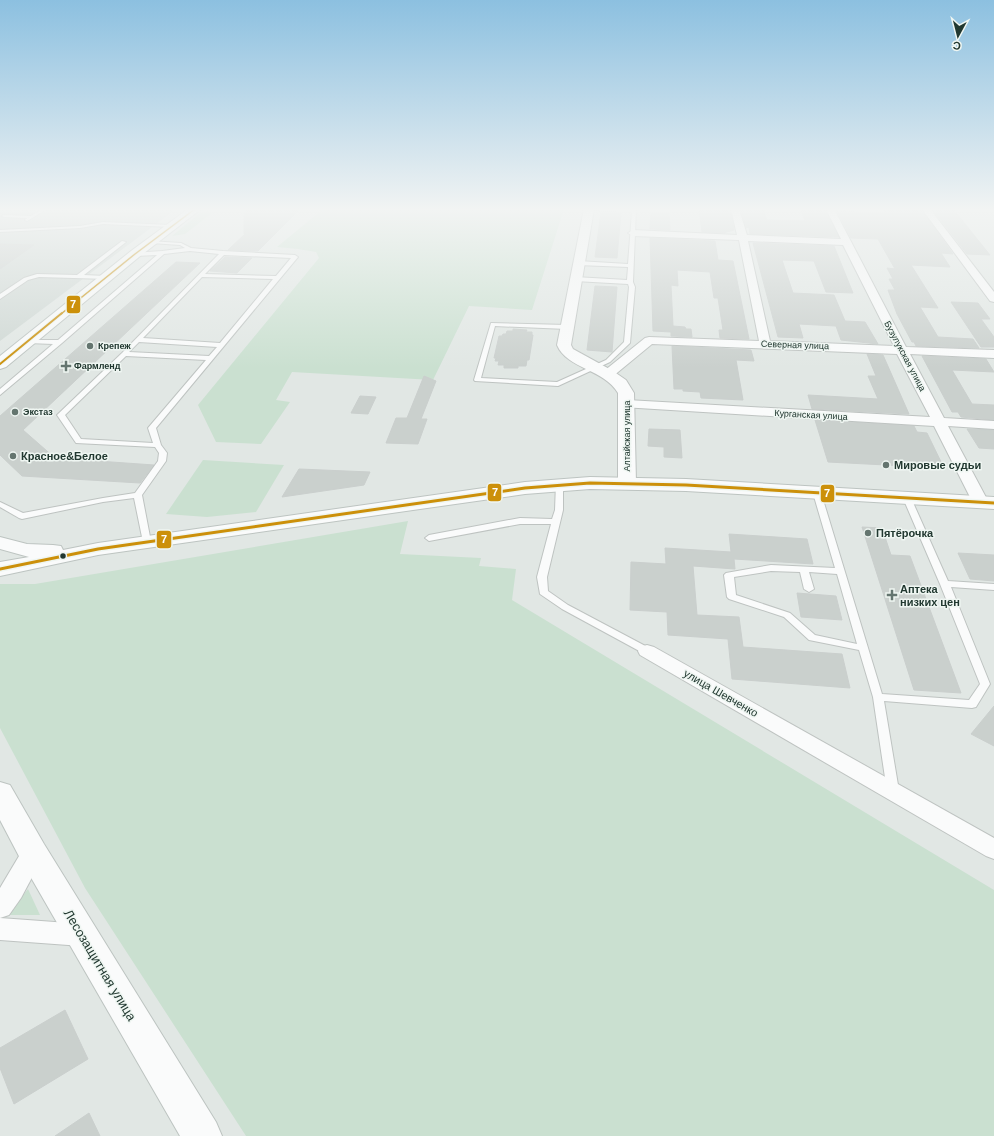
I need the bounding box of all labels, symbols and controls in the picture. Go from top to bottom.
north arrow [938,16,978,56]
text: С [952,39,961,52]
line badge: 7 [66,295,81,314]
text: 7 [70,298,76,310]
street label: Бузулукская улица [882,319,928,393]
street label: Северная улица [761,339,829,351]
marker: Крепеж [85,341,95,351]
place label: Крепеж [98,341,131,351]
marker: Фармленд [61,361,71,371]
place label: Фармленд [74,361,121,371]
street label: Алтайская улица [622,400,632,472]
marker: Экстаз [10,407,20,417]
place label: Экстаз [23,407,53,417]
street label: Курганская улица [774,408,848,422]
place label: Красное&Белое [21,450,108,462]
marker: Красное&Белое [8,451,18,461]
place label: Мировые судьи [894,459,981,471]
marker: Мировые судьи [881,460,891,470]
line badge: 7 [487,483,502,502]
line badge: 7 [820,484,835,503]
text: 7 [492,486,498,498]
text: 7 [824,487,830,499]
place label: Пятёрочка [876,527,934,539]
marker: Пятёрочка [863,528,873,538]
line badge: 7 [156,530,172,549]
text: 7 [161,533,167,545]
unlabelled marker [58,551,68,561]
place label: Аптека низких цен [900,583,960,608]
marker: Аптека низких цен [887,590,897,600]
street label: улица Шевченко [682,667,760,719]
street label: Лесозащитная улица [61,907,140,1024]

